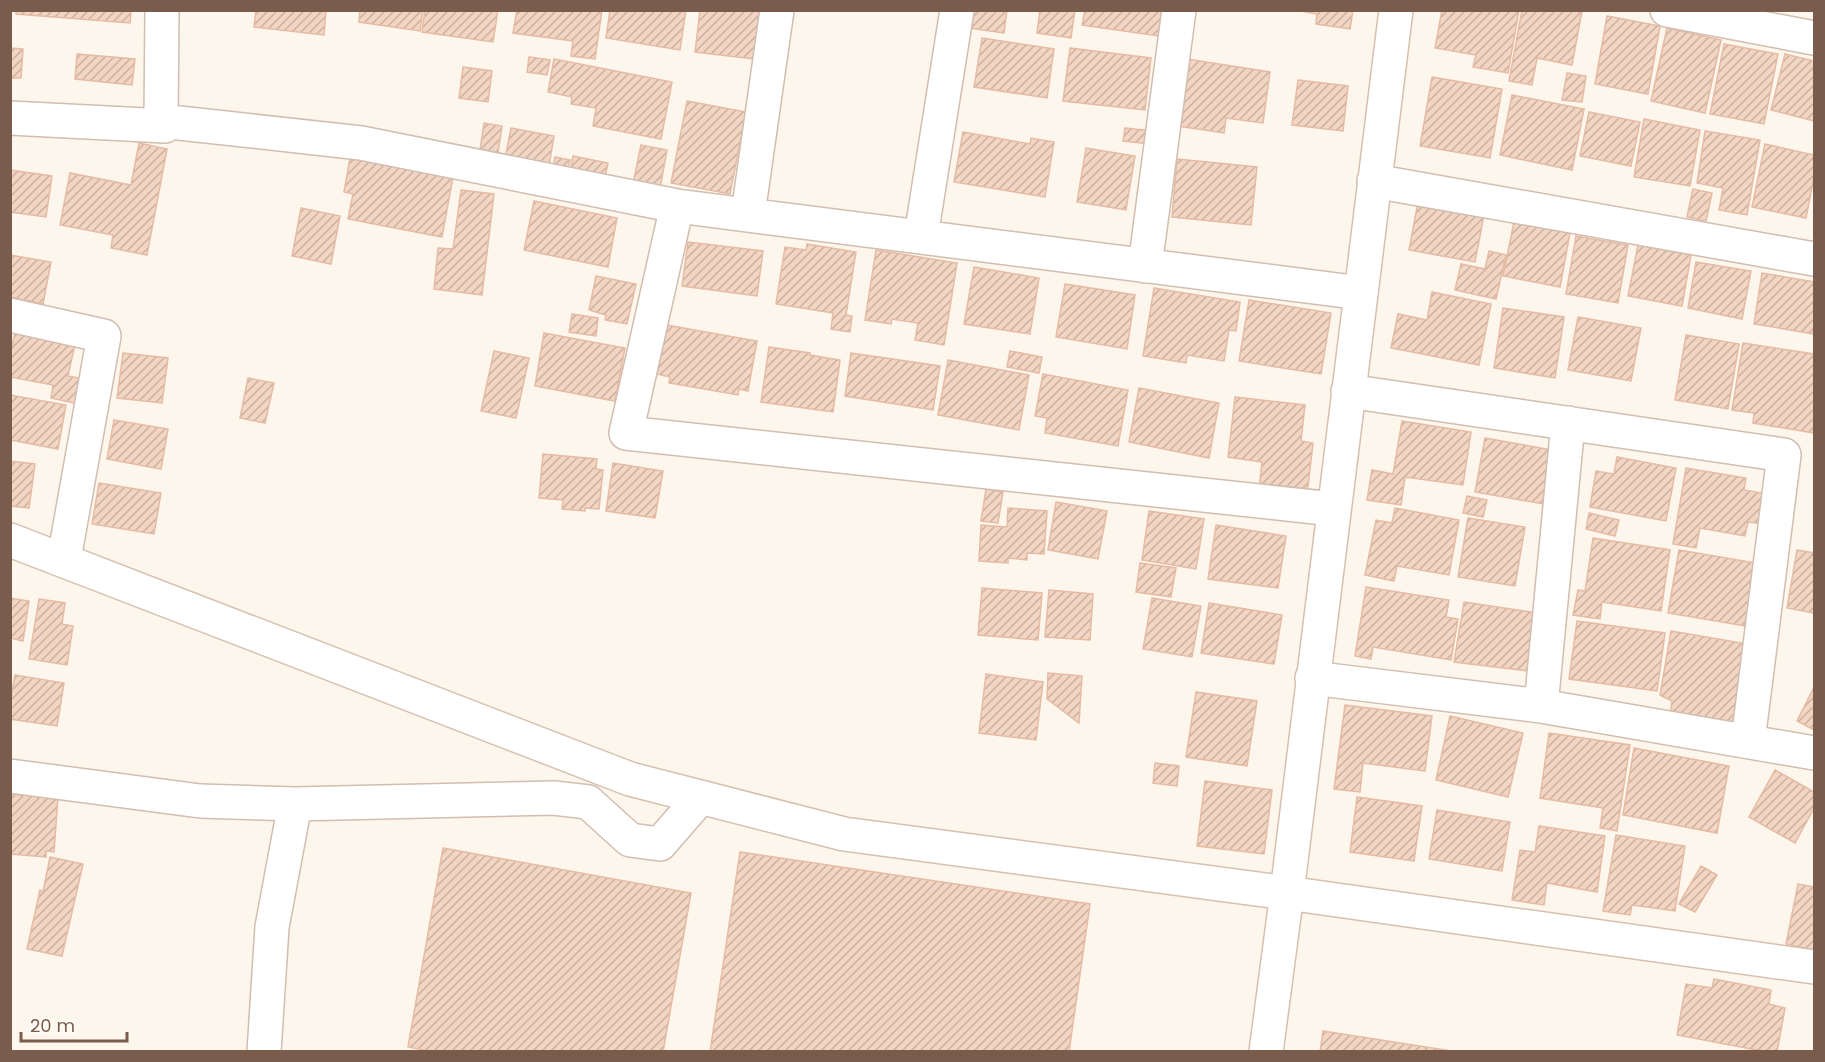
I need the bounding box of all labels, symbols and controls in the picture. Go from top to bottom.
scale bar [21,1005,128,1043]
text: 20 m [30,1013,75,1038]

